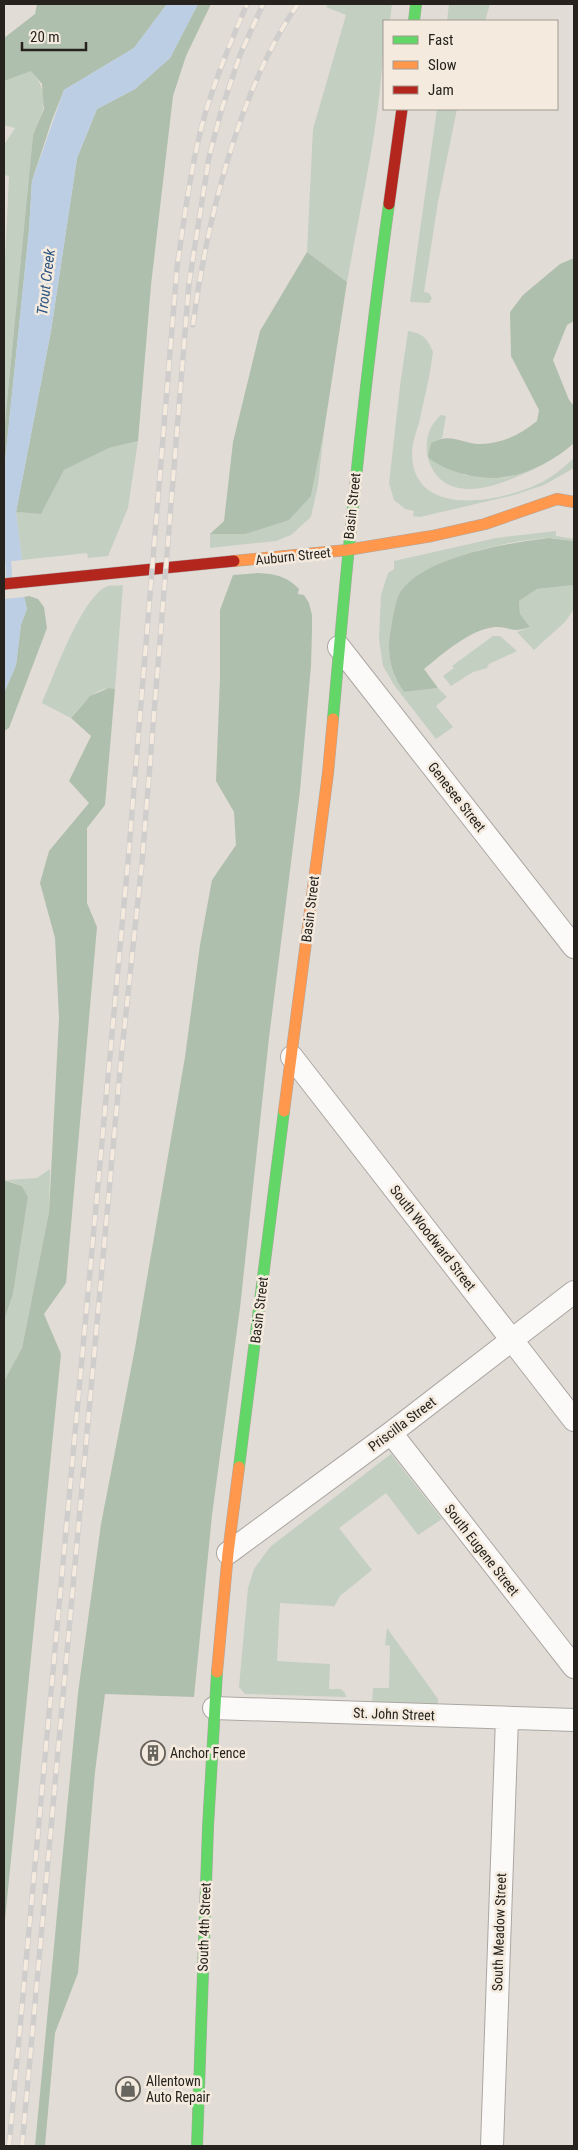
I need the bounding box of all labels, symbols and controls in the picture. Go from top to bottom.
scale bar [22,20,86,52]
legend [383,20,558,110]
text: 20 m [30,28,60,46]
text: Fast [428,31,453,49]
text: Slow [428,56,457,74]
text: Jam [428,81,454,99]
water label: Trout Creek [33,248,59,316]
street label: Basin Street [341,472,363,540]
street label: Auburn Street [255,544,331,568]
street label: Genesee Street [425,759,489,835]
street label: Basin Street [298,875,322,943]
street label: South Woodward Street [387,1182,479,1294]
street label: Basin Street [247,1276,271,1344]
street label: Priscilla Street [365,1393,439,1455]
street label: South Eugene Street [441,1501,523,1599]
street label: St. John Street [353,1705,435,1723]
building icon: Anchor Fence [140,1740,166,1766]
place label: Anchor Fence [170,1745,246,1761]
street label: South Meadow Street [489,1873,509,1991]
street label: South 4th Street [194,1882,214,1972]
place label: Allentown Auto Repair [146,2073,210,2105]
shop icon: Allentown Auto Repair [115,2076,141,2102]

